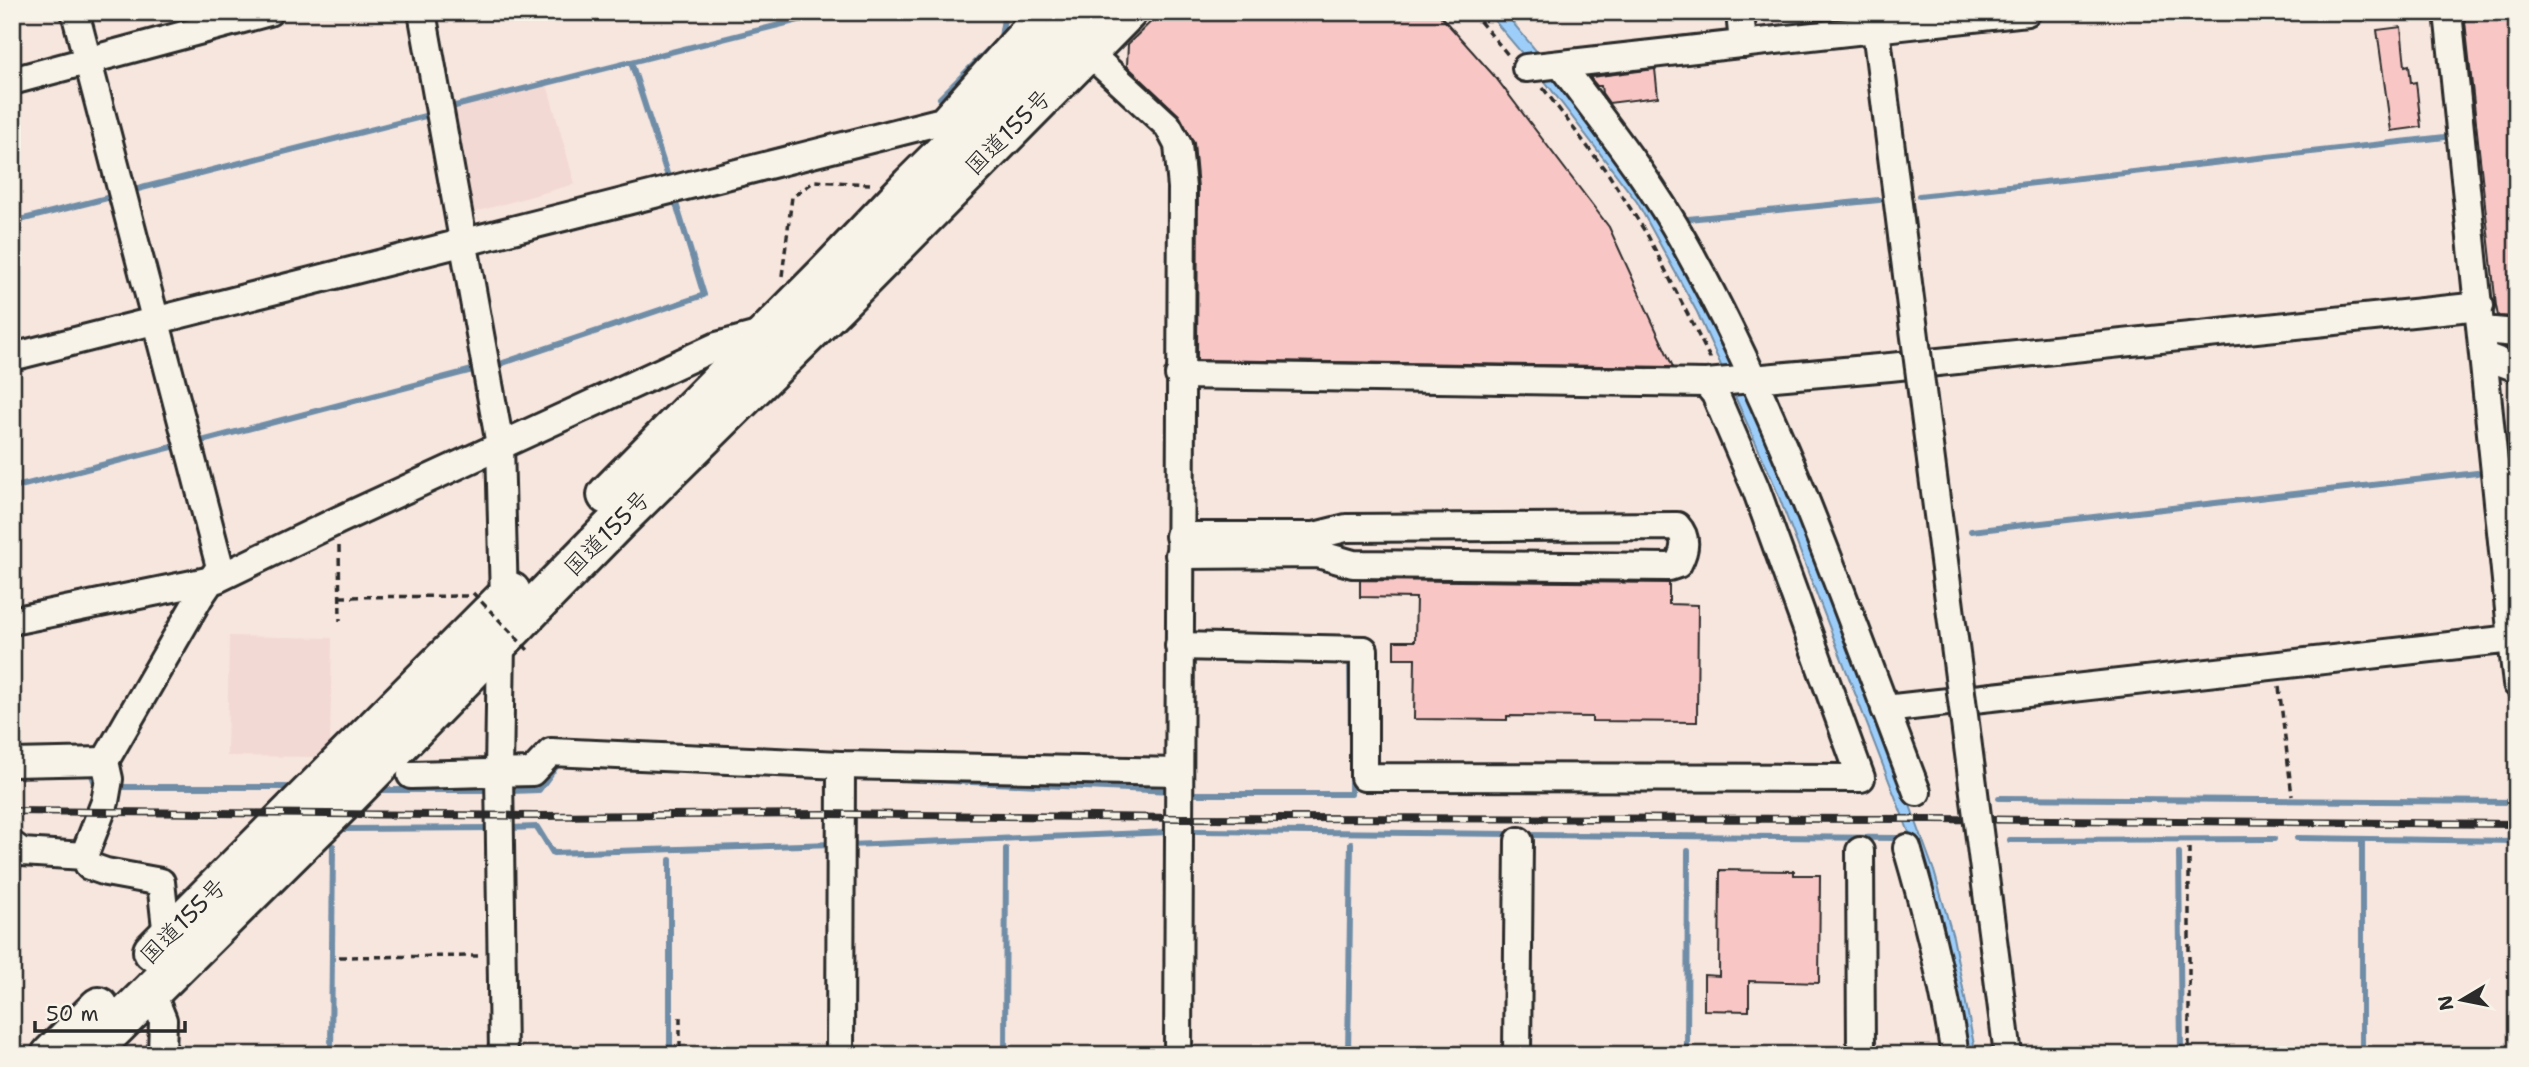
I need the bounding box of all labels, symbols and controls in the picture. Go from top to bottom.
street label: 国道155号 [958,82,1058,182]
street label: 国道155号 [557,483,657,583]
street label: 国道155号 [133,871,233,971]
north arrow [2428,965,2498,1036]
scale bar [35,990,186,1034]
text: N [2432,993,2459,1012]
text: 50 m [46,1000,99,1028]

